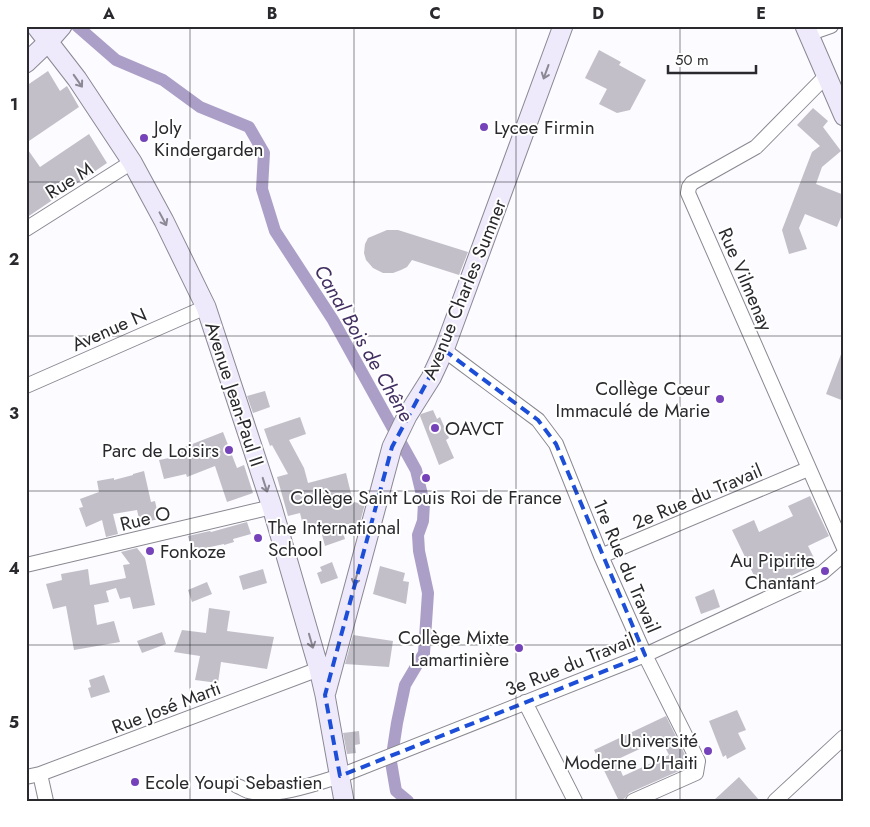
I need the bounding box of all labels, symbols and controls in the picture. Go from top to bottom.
text: A [102,2,115,25]
text: B [267,2,277,25]
text: C [429,2,441,25]
text: D [592,2,604,25]
text: E [756,2,766,25]
scale bar [668,42,755,74]
text: 50 m [675,49,709,71]
one-way arrow [541,64,550,79]
one-way arrow [73,74,83,88]
text: 1 [10,93,18,116]
place label: Joly Kindergarden [151,114,264,163]
place label: Lycee Firmin [494,114,595,141]
marker: Lycee Firmin [478,121,490,133]
marker: Joly Kindergarden [138,132,150,144]
street label: Rue M [40,155,98,206]
street label: Avenue Charles Sumner [416,194,513,384]
one-way arrow [159,211,168,226]
street label: Rue Vilmenay [712,223,780,336]
text: 2 [9,248,19,271]
water label: Canal Bois de Chêne [307,259,420,427]
street label: Avenue N [67,301,151,358]
street label: Avenue Jean-Paul II [198,318,271,470]
place label: Collège Cœur Immaculé de Marie [556,375,710,424]
marker: Collège Cœur Immaculé de Marie [714,393,726,405]
text: 3 [9,402,19,425]
place label: OAVCT [445,415,504,442]
marker: OAVCT [429,422,441,434]
place label: Parc de Loisirs [102,437,219,464]
marker: Parc de Loisirs [223,444,235,456]
street label: 2e Rue du Travail [628,457,766,536]
marker: Collège Saint Louis Roi de France [420,472,432,484]
one-way arrow [261,476,271,492]
place label: Collège Saint Louis Roi de France [290,484,562,511]
street label: 1re Rue du Travail [586,495,667,637]
street label: Rue O [117,499,173,538]
place label: The International School [268,514,400,563]
marker: The International School [252,532,264,544]
place label: Fonkoze [160,538,226,565]
marker: Fonkoze [144,545,156,557]
place label: Au Pipirite Chantant [730,547,815,596]
text: 4 [8,557,20,580]
marker: Au Pipirite Chantant [819,565,831,577]
one-way arrow [351,570,361,586]
place label: Collège Mixte Lamartinière [398,624,509,673]
street label: 3e Rue du Travail [501,626,639,703]
one-way arrow [306,632,316,648]
marker: Collège Mixte Lamartinière [513,642,525,654]
street label: Rue José Marti [108,674,225,741]
text: 5 [9,711,19,734]
place label: Université Moderne D'Haiti [564,727,698,776]
marker: Université Moderne D'Haiti [702,745,714,757]
place label: Ecole Youpi Sebastien [145,769,322,796]
marker: Ecole Youpi Sebastien [129,776,141,788]

